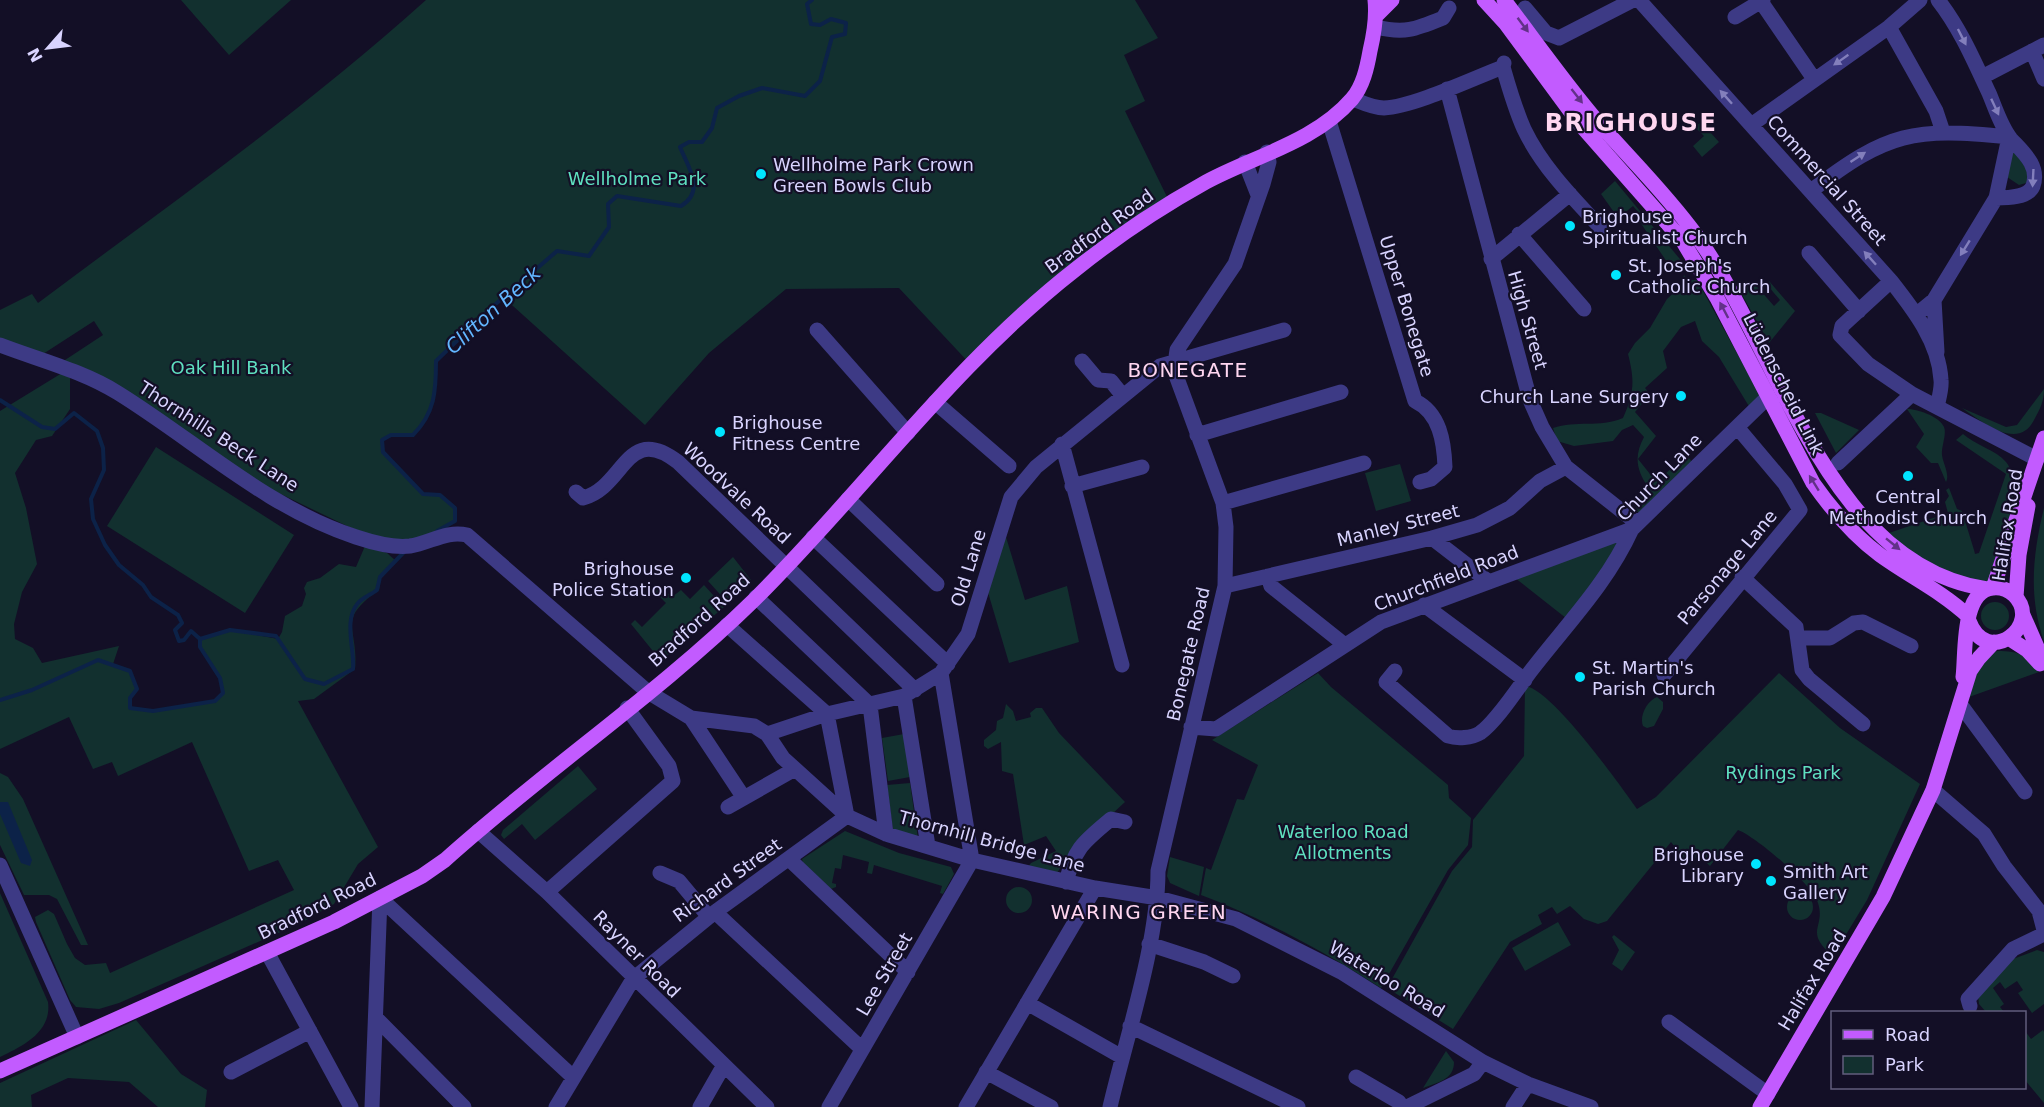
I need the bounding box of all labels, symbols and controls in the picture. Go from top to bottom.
one-way arrow [1516,17,1528,32]
north arrow [18,18,78,78]
one-way arrow [1957,29,1967,46]
text: N [24,44,47,65]
one-way arrow [1833,54,1849,66]
one-way arrow [1571,88,1583,103]
one-way arrow [1720,90,1733,105]
one-way arrow [1990,99,2000,117]
district label: BRIGHOUSE [1545,109,1717,137]
street label: Commercial Street [1763,111,1891,249]
one-way arrow [1850,152,1866,163]
place label: Wellholme Park Crown Green Bowls Club [773,154,974,196]
marker: Wellholme Park Crown Green Bowls Club [754,167,768,181]
park label: Wellholme Park [568,168,707,189]
one-way arrow [2028,169,2037,188]
street label: Bradford Road [1041,185,1157,277]
place label: Brighouse Spiritualist Church [1582,206,1748,248]
marker: Brighouse Spiritualist Church [1563,219,1577,233]
street label: Upper Bonegate [1376,233,1438,379]
one-way arrow [1959,240,1970,256]
one-way arrow [1864,251,1877,266]
place label: St. Joseph's Catholic Church [1628,255,1770,297]
water label: Clifton Beck [440,260,547,359]
street label: High Street [1504,268,1552,372]
marker: St. Joseph's Catholic Church [1609,268,1623,282]
one-way arrow [1719,302,1729,319]
street label: Lüdenscheid Link [1739,310,1829,459]
park label: Oak Hill Bank [171,357,292,378]
district label: BONEGATE [1127,358,1249,382]
street label: Thornhills Beck Lane [134,376,303,496]
place label: Church Lane Surgery [1480,386,1669,407]
marker: Church Lane Surgery [1674,389,1688,403]
place label: Brighouse Fitness Centre [732,412,860,454]
marker: Brighouse Fitness Centre [713,425,727,439]
street label: Church Lane [1612,429,1706,525]
street label: Woodvale Road [679,438,795,548]
street label: Halifax Road [1988,467,2026,583]
marker: Central Methodist Church [1901,469,1915,483]
one-way arrow [1808,475,1819,492]
place label: Central Methodist Church [1829,486,1987,528]
street label: Manley Street [1335,500,1461,550]
street label: Parsonage Lane [1673,505,1781,629]
street label: Old Lane [946,527,990,609]
one-way arrow [1885,537,1901,550]
street label: Churchfield Road [1371,541,1521,615]
place label: Brighouse Police Station [552,558,674,600]
street label: Bradford Road [644,569,754,671]
marker: Brighouse Police Station [679,571,693,585]
street label: Bonegate Road [1162,585,1214,723]
place label: St. Martin's Parish Church [1592,657,1716,699]
marker: St. Martin's Parish Church [1573,670,1587,684]
park label: Rydings Park [1725,762,1841,783]
street label: Thornhill Bridge Lane [896,806,1087,876]
park label: Waterloo Road Allotments [1277,821,1409,863]
street label: Richard Street [669,834,785,926]
place label: Brighouse Library [1654,844,1744,886]
marker: Brighouse Library [1749,857,1763,871]
place label: Smith Art Gallery [1783,861,1868,903]
street label: Bradford Road [254,868,380,944]
marker: Smith Art Gallery [1764,874,1778,888]
district label: WARING GREEN [1051,900,1227,924]
street label: Rayner Road [589,906,685,1002]
street label: Halifax Road [1774,926,1850,1034]
street label: Lee Street [852,929,916,1019]
street label: Waterloo Road [1325,936,1449,1022]
legend [1831,1011,2026,1089]
text: Road [1885,1024,1930,1045]
text: Park [1885,1054,1924,1075]

